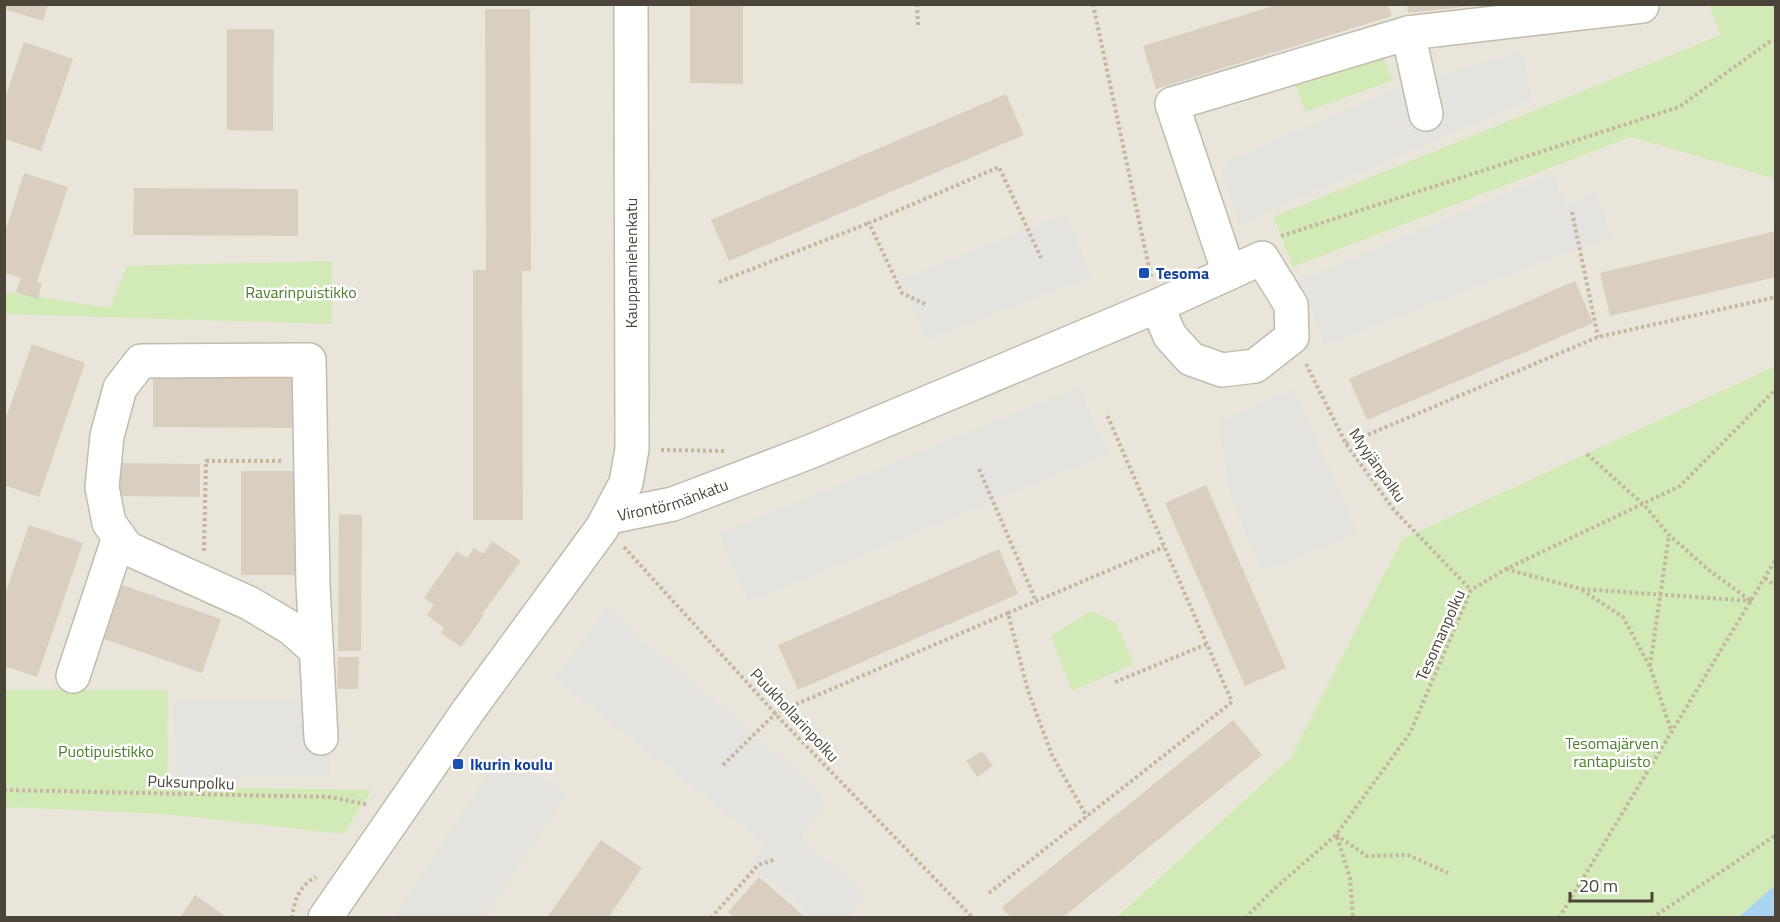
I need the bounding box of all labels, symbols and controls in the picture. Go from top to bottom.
street label: Kauppamiehenkatu [619,198,643,328]
place label: Tesoma [1156,261,1209,285]
marker: Tesoma [1137,266,1151,280]
park label: Ravarinpuistikko [245,280,357,304]
street label: Myyjänpolku [1344,423,1412,507]
street label: Virontörmänkatu [615,472,731,527]
street label: Tesomanpolku [1409,586,1471,684]
street label: Puukhollarinpolku [745,663,845,767]
park label: Tesomajärven rantapuisto [1565,731,1659,773]
park label: Puotipuistikko [58,739,154,763]
place label: Ikurin koulu [470,752,553,776]
marker: Ikurin koulu [451,757,465,771]
street label: Puksunpolku [147,768,235,796]
scale bar [1570,865,1652,903]
text: 20 m [1579,872,1618,899]

